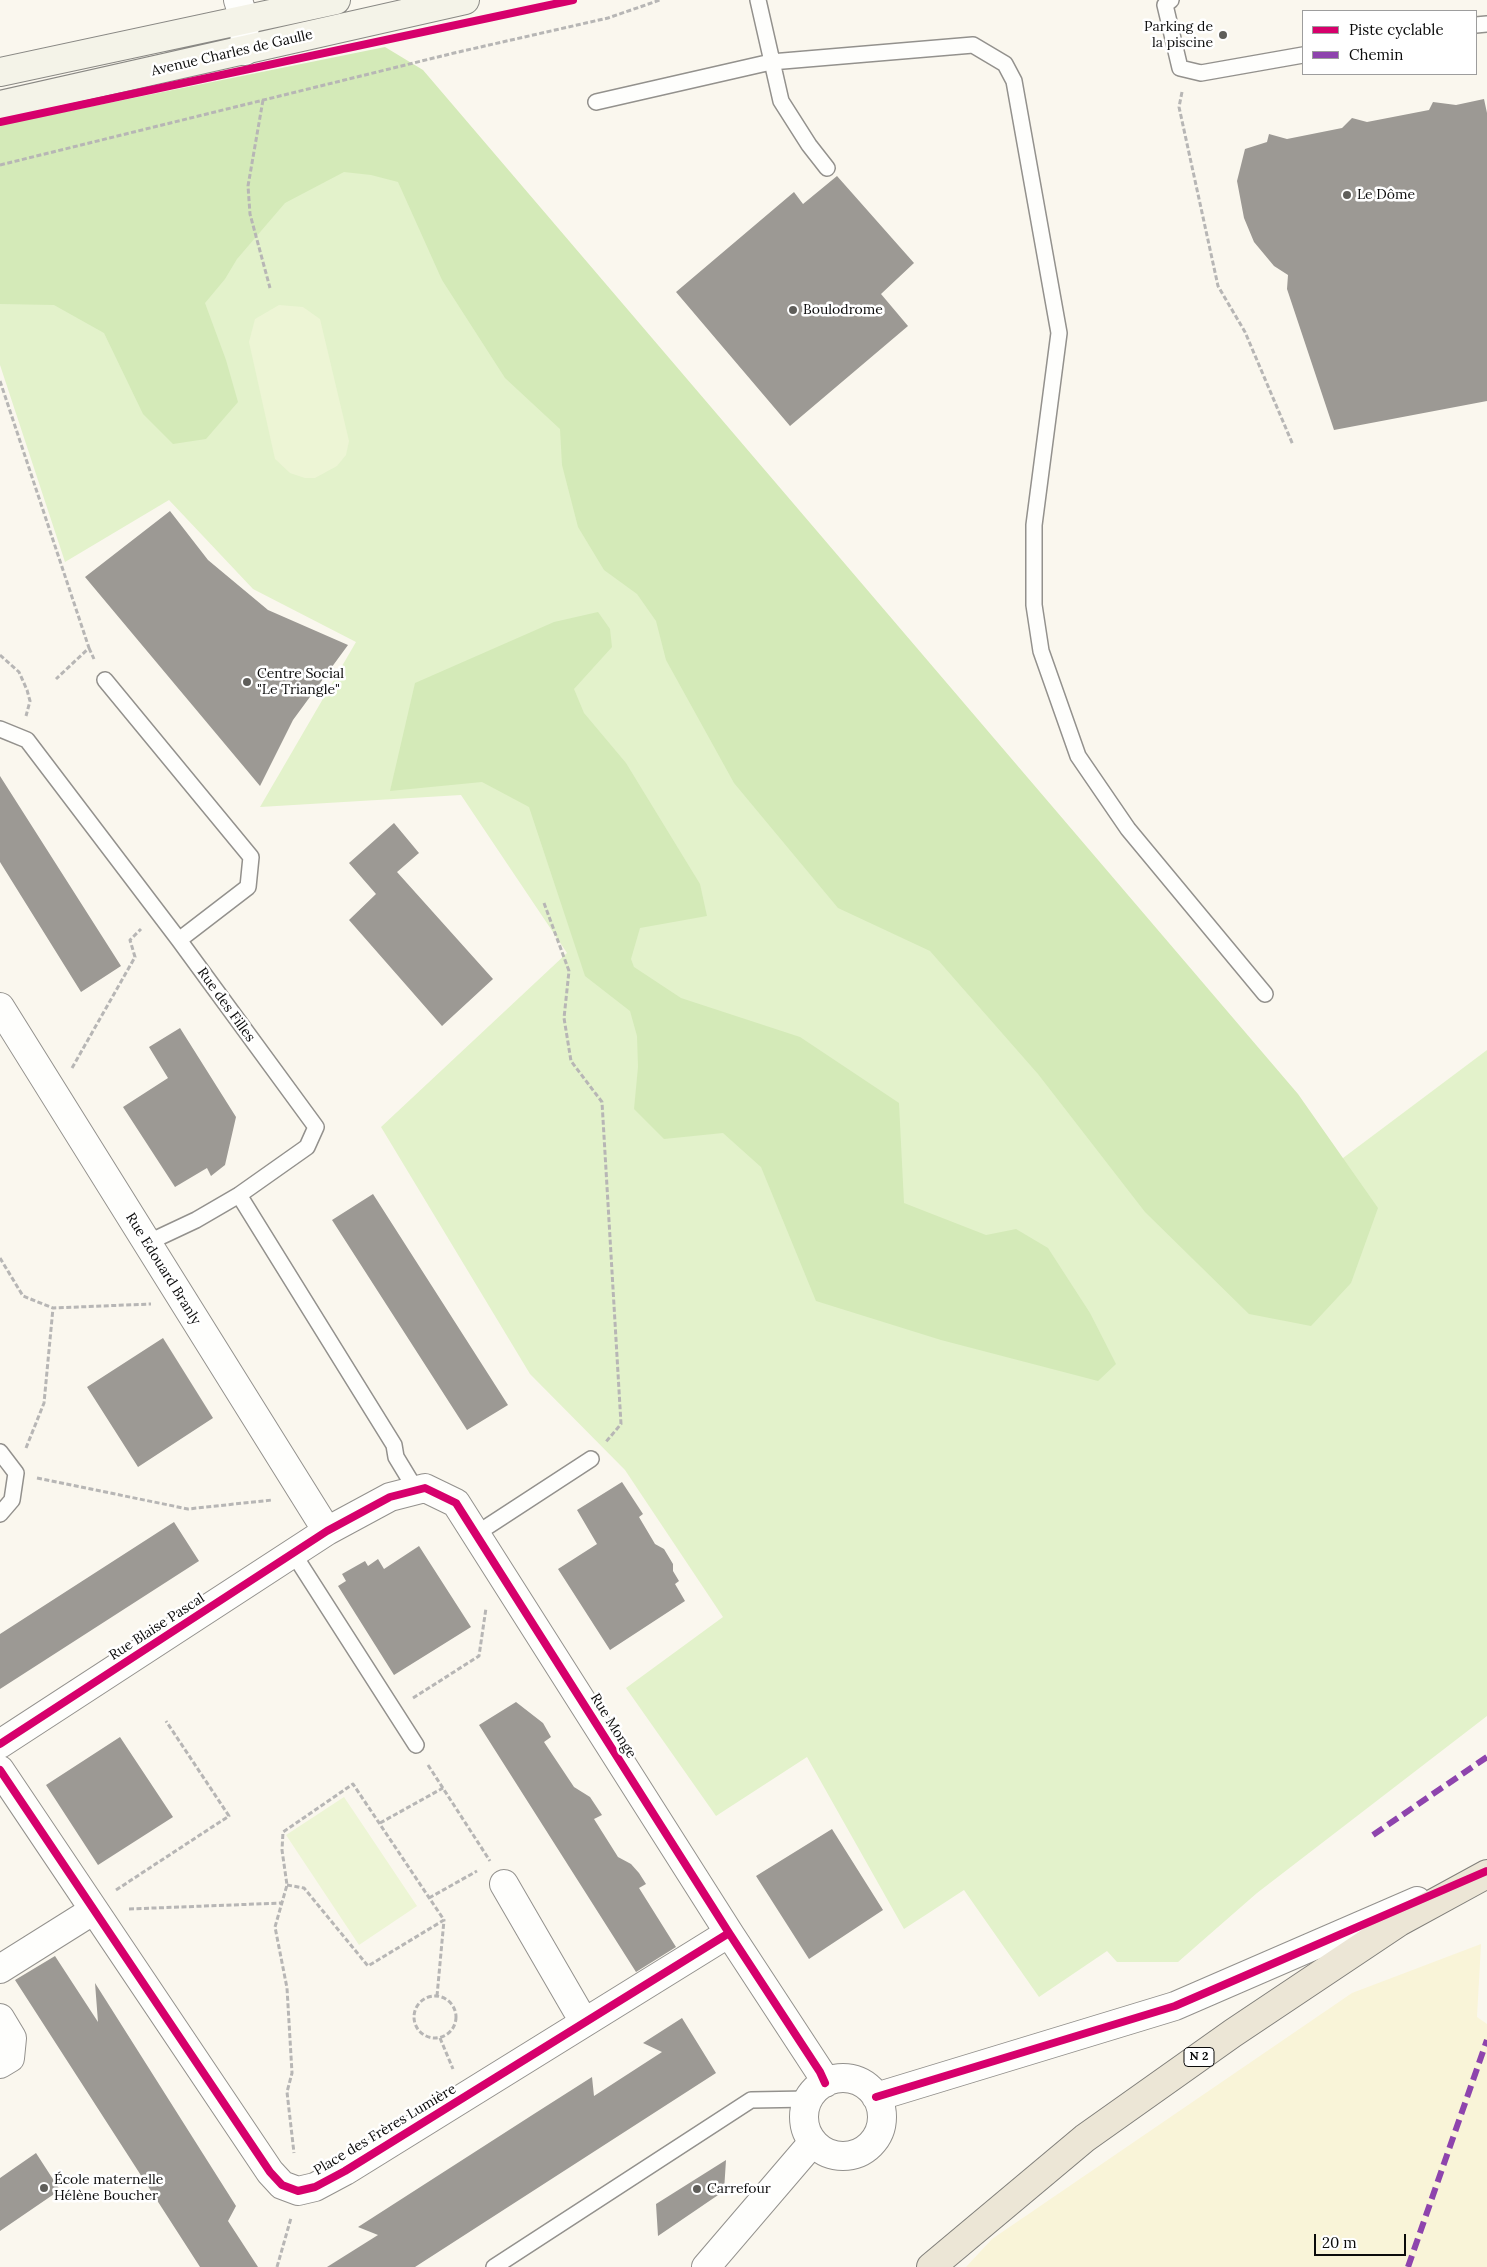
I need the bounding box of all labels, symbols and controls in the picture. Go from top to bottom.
legend [1302,10,1477,75]
place label: Parking de la piscine [1144,19,1213,52]
text: Piste cyclable [1349,20,1444,39]
street label: Avenue Charles de Gaulle [150,26,314,80]
marker: Parking de la piscine [1217,29,1229,41]
text: Chemin [1349,45,1403,64]
place label: Le Dôme [1357,187,1415,203]
marker: Le Dôme [1341,189,1353,201]
place label: Boulodrome [803,302,883,318]
marker: Boulodrome [787,304,799,316]
place label: Centre Social "Le Triangle" [257,666,344,699]
marker: Centre Social "Le Triangle" [241,676,253,688]
street label: Rue des Filles [193,965,259,1045]
street label: Rue Edouard Branly [122,1210,204,1328]
street label: Rue Blaise Pascal [106,1590,208,1664]
street label: Rue Monge [587,1691,639,1761]
road number: N 2 [1184,2048,1214,2066]
street label: Place des Frères Lumière [311,2081,459,2179]
place label: École maternelle Hélène Boucher [54,2172,163,2204]
place label: Carrefour [707,2181,771,2197]
marker: École maternelle Hélène Boucher [38,2182,50,2194]
marker: Carrefour [691,2183,703,2195]
scale bar [1317,2224,1410,2256]
text: 20 m [1322,2233,1357,2252]

